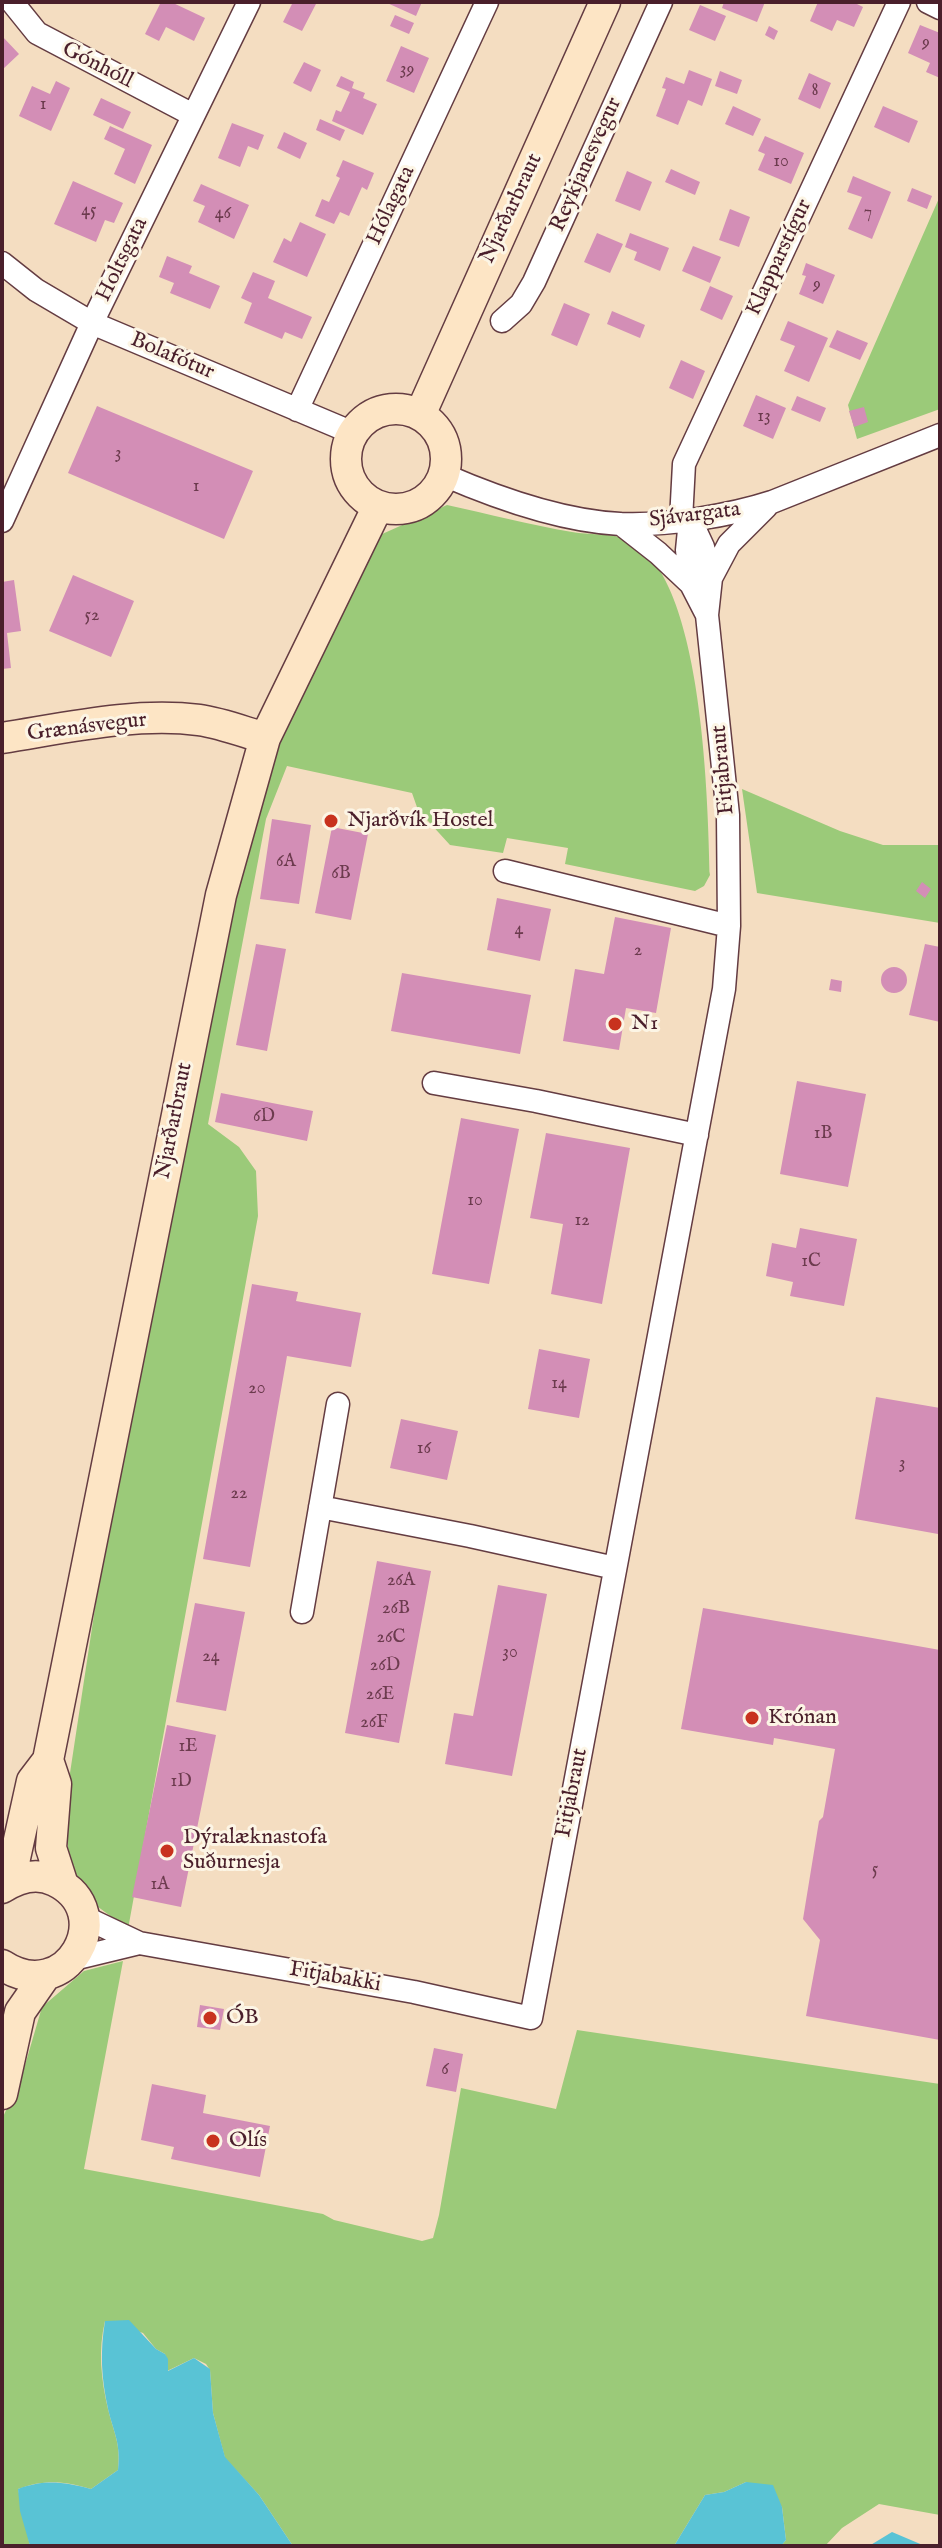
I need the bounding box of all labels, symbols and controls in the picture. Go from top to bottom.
house number: 9 [922,32,930,54]
street label: Gónhóll [57,37,137,95]
house number: 39 [400,59,414,81]
house number: 8 [811,80,819,102]
house number: 1 [40,94,46,116]
street label: Reykjanesvegur [546,94,628,236]
street label: Njarðarbraut [475,150,549,268]
house number: 10 [773,151,789,173]
street label: Hólagata [362,162,422,250]
street label: Klapparstígur [742,196,818,320]
house number: 45 [81,200,97,222]
house number: 7 [864,202,872,224]
house number: 46 [215,203,231,225]
street label: Holtsgata [91,214,155,306]
house number: 9 [813,274,821,296]
street label: Bolafótur [126,328,218,386]
house number: 13 [757,406,771,428]
house number: 3 [115,443,121,465]
house number: 1 [193,476,199,498]
street label: Sjávargata [648,497,742,535]
house number: 52 [85,605,99,627]
street label: Grænásvegur [26,708,148,748]
street label: Fitjabraut [707,724,741,816]
place label: Njarðvík Hostel [347,808,494,834]
marker: Njarðvík Hostel [322,812,340,830]
house number: 6A [276,851,296,873]
house number: 6B [331,863,351,885]
house number: 4 [515,919,523,941]
house number: 2 [634,940,642,962]
place label: N1 [631,1011,658,1037]
marker: N1 [606,1015,624,1033]
street label: Njarðarbraut [151,1060,199,1182]
house number: 6D [253,1106,275,1128]
house number: 1B [814,1123,832,1145]
house number: 10 [467,1190,483,1212]
house number: 12 [574,1210,590,1232]
house number: 1C [801,1251,821,1273]
house number: 14 [551,1373,567,1395]
house number: 20 [248,1378,266,1400]
house number: 16 [417,1438,431,1460]
house number: 3 [899,1453,905,1475]
house number: 22 [231,1483,247,1505]
house number: 26A [387,1570,415,1592]
house number: 26B [382,1598,410,1620]
house number: 26C [377,1627,405,1649]
house number: 30 [502,1642,518,1664]
house number: 24 [202,1646,220,1668]
house number: 26D [370,1655,400,1677]
house number: 26E [366,1684,394,1706]
place label: Krónan [768,1705,837,1731]
marker: Krónan [743,1709,761,1727]
house number: 26F [360,1712,388,1734]
house number: 1E [178,1736,198,1758]
street label: Fitjabraut [551,1746,595,1840]
house number: 1D [170,1771,192,1793]
place label: Dýralæknastofa Suðurnesja [183,1825,327,1876]
marker: Dýralæknastofa Suðurnesja [158,1842,176,1860]
house number: 5 [872,1859,878,1881]
house number: 1A [151,1874,169,1896]
street label: Fitjabakki [287,1957,383,1999]
place label: ÓB [226,2005,259,2031]
marker: ÓB [201,2009,219,2027]
house number: 6 [441,2059,449,2081]
place label: Olís [229,2128,267,2154]
marker: Olís [204,2132,222,2150]

